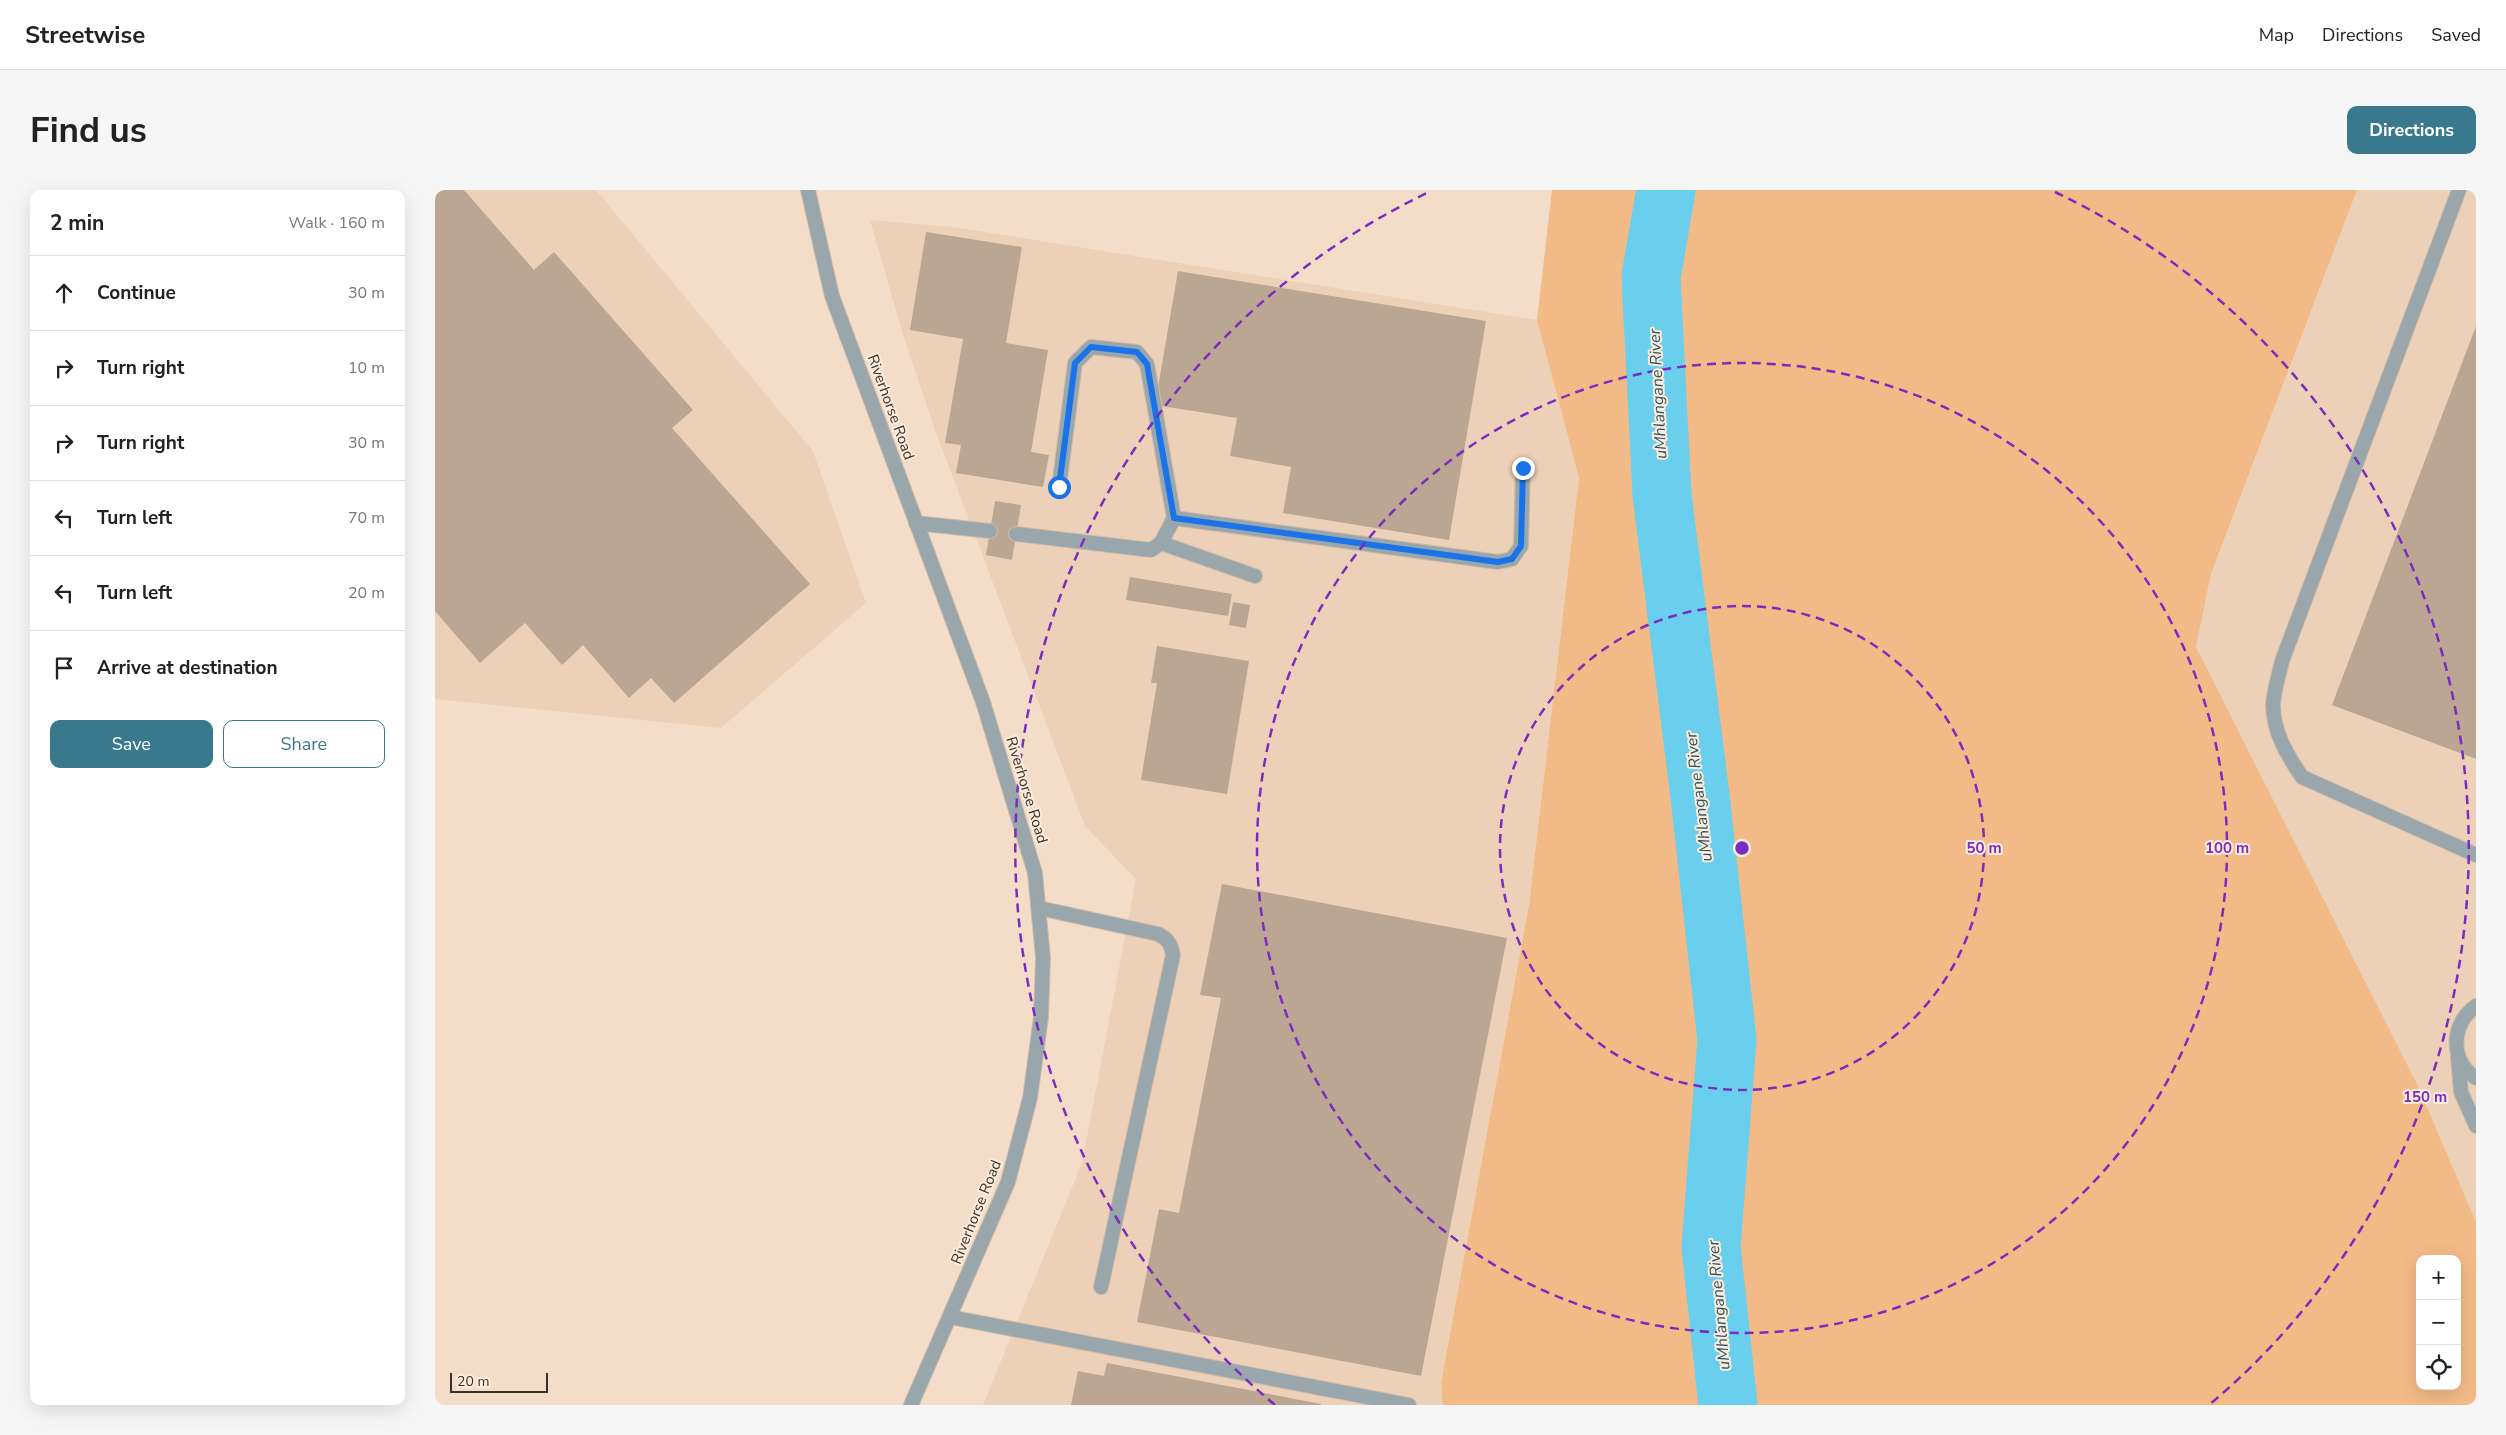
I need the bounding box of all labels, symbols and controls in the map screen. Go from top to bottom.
text: Streetwise [25,19,145,51]
text: Map [2259,23,2294,47]
text: Directions [2322,23,2403,47]
text: Saved [2431,23,2481,47]
button: Directions [2347,106,2476,154]
text: Find us [30,107,147,154]
text: 2 min [50,209,104,237]
text: Walk · 160 m [289,212,385,234]
icon: ahead [50,279,78,307]
text: Continue [97,280,176,306]
text: 30 m [348,282,385,304]
water label: uMhlangane River [1644,327,1672,460]
street label: Riverhorse Road [863,352,919,462]
icon: right [50,354,78,382]
text: Turn right [97,355,184,381]
text: 10 m [348,357,385,379]
icon: right [50,429,78,457]
text: Turn right [97,430,184,456]
text: 30 m [348,432,385,454]
route end [1512,457,1535,480]
route start [1048,476,1071,499]
icon: left [50,504,78,532]
text: Turn left [97,505,172,531]
text: 70 m [348,507,385,529]
icon: left [50,579,78,607]
text: Turn left [97,580,172,606]
text: 20 m [348,582,385,604]
icon: arrive [50,654,78,682]
text: Arrive at destination [97,655,278,681]
button: Save [50,720,213,768]
button: Share [223,720,385,768]
water label: uMhlangane River [1680,730,1718,863]
street label: Riverhorse Road [1001,734,1053,846]
text: 50 m [1966,838,2002,858]
text: 100 m [2205,838,2249,858]
centre of rings [1733,839,1751,857]
text: 150 m [2403,1087,2447,1107]
street label: Riverhorse Road [946,1157,1006,1267]
water label: uMhlangane River [1702,1238,1736,1371]
map controls [2416,1255,2461,1390]
button: + [2416,1255,2461,1300]
button: − [2416,1300,2461,1345]
button: locate [2416,1345,2461,1390]
scale bar [450,1370,547,1393]
text: 20 m [457,1372,489,1391]

